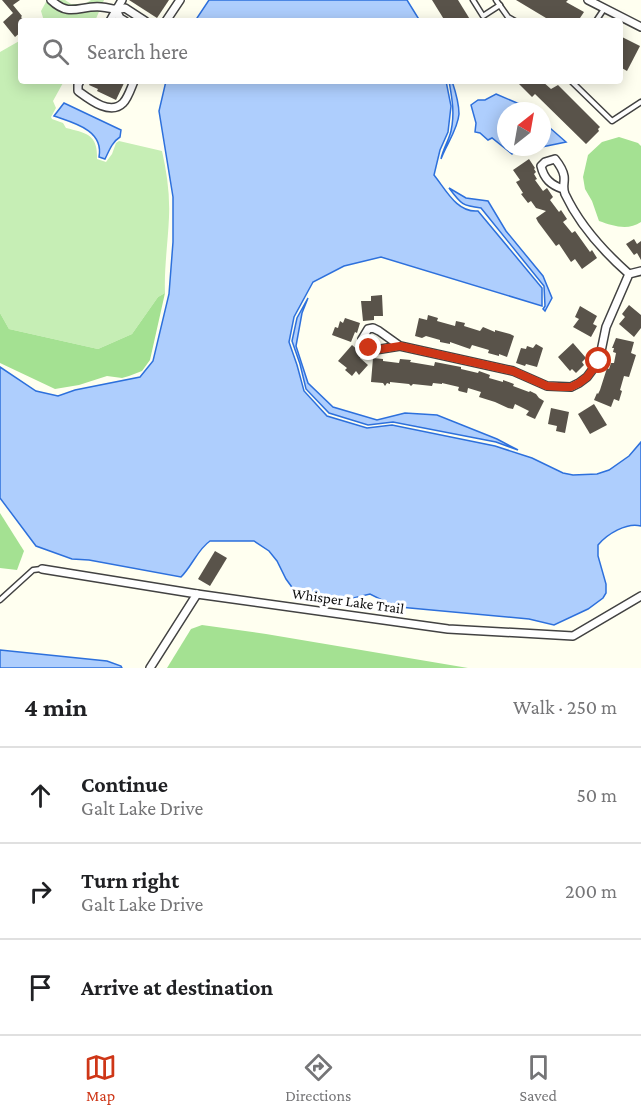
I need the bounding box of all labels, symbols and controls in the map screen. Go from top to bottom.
search box [18,18,623,84]
icon: search [39,35,72,68]
text: Search here [87,39,188,64]
north arrow [497,102,551,156]
route end [355,334,381,360]
route start [585,347,611,373]
street label: Whisper Lake Trail [291,585,405,618]
text: 4 min [24,693,88,722]
text: Walk · 250 m [513,696,617,718]
text: Continue [81,772,168,797]
icon: ahead [24,779,57,812]
text: 50 m [576,784,617,806]
text: Galt Lake Drive [81,797,203,819]
text: Turn right [81,868,179,893]
icon: right [24,875,57,908]
text: 200 m [565,880,617,902]
text: Galt Lake Drive [81,893,203,915]
icon: arrive [24,971,57,1004]
text: Arrive at destination [81,975,273,1000]
tab: Map [84,1051,117,1104]
tab: Directions [285,1051,351,1104]
tab: Saved [519,1051,557,1104]

